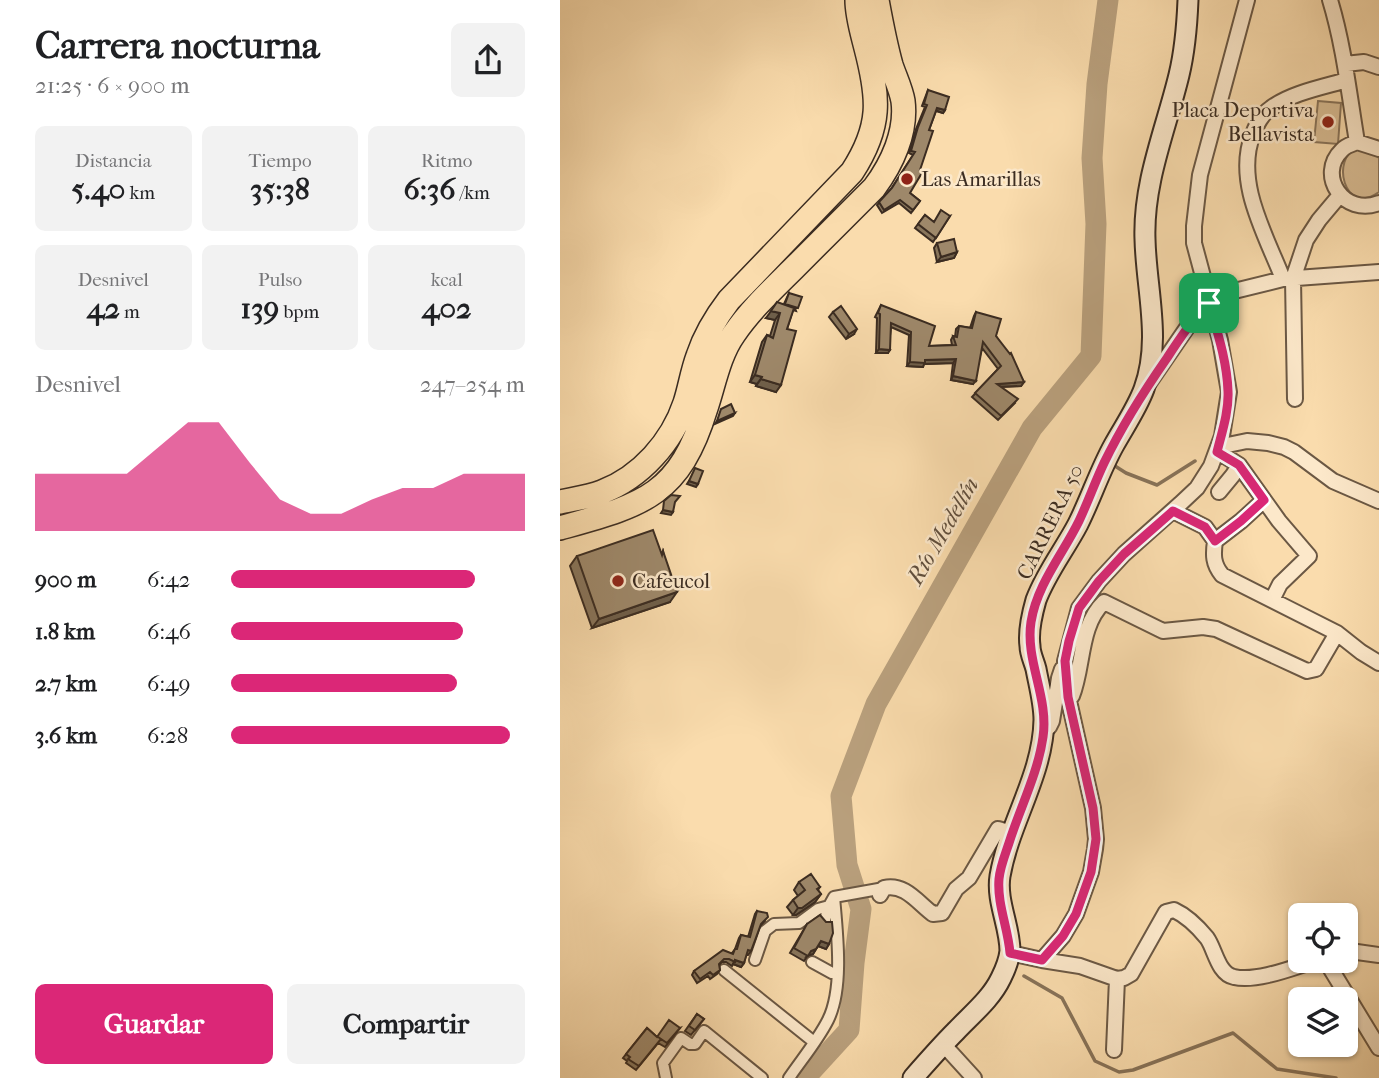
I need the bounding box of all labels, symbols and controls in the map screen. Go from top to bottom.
text: Carrera nocturna [35,23,320,68]
button: share [451,23,525,97]
text: 21:25 · 6 × 900 m [35,72,190,99]
place label: Placa Deportiva Bellavista [1172,98,1314,146]
marker: Placa Deportiva Bellavista [1320,114,1336,130]
text: Distancia [75,150,152,172]
text: Tiempo [248,150,312,172]
text: Ritmo [421,150,472,172]
place label: Las Amarillas [921,167,1041,191]
marker: Las Amarillas [899,171,915,187]
text: 5.40 [72,172,125,207]
text: 35:38 [250,172,310,207]
text: 6:36 [403,172,456,207]
text: km [125,182,155,204]
text: /km [456,182,490,204]
text: Desnivel [78,269,149,291]
text: Pulso [258,269,302,291]
text: kcal [431,269,463,291]
pin [1179,273,1239,333]
icon: arrive [1190,284,1228,322]
text: 42 [87,291,120,326]
text: 139 [241,291,279,326]
text: 402 [422,291,472,326]
text: m [120,301,140,323]
text: bpm [279,301,319,323]
text: Desnivel [35,371,121,398]
text: 247–254 m [420,371,525,398]
street label: CARRERA 50 [1012,461,1088,583]
water label: Río Medellín [901,473,984,591]
text: 900 m [35,566,97,593]
text: 6:42 [147,566,190,593]
place label: Cafeucol [632,569,710,593]
marker: Cafeucol [610,573,626,589]
text: 1.8 km [35,618,95,645]
text: 6:46 [147,618,191,645]
text: 2.7 km [35,670,97,697]
text: 6:49 [147,670,191,697]
text: 3.6 km [35,722,97,749]
text: 6:28 [147,722,188,749]
map controls [1288,903,1358,1057]
button: locate [1288,903,1358,973]
button: Guardar [35,984,273,1064]
button: Compartir [287,984,525,1064]
button: layers [1288,987,1358,1057]

